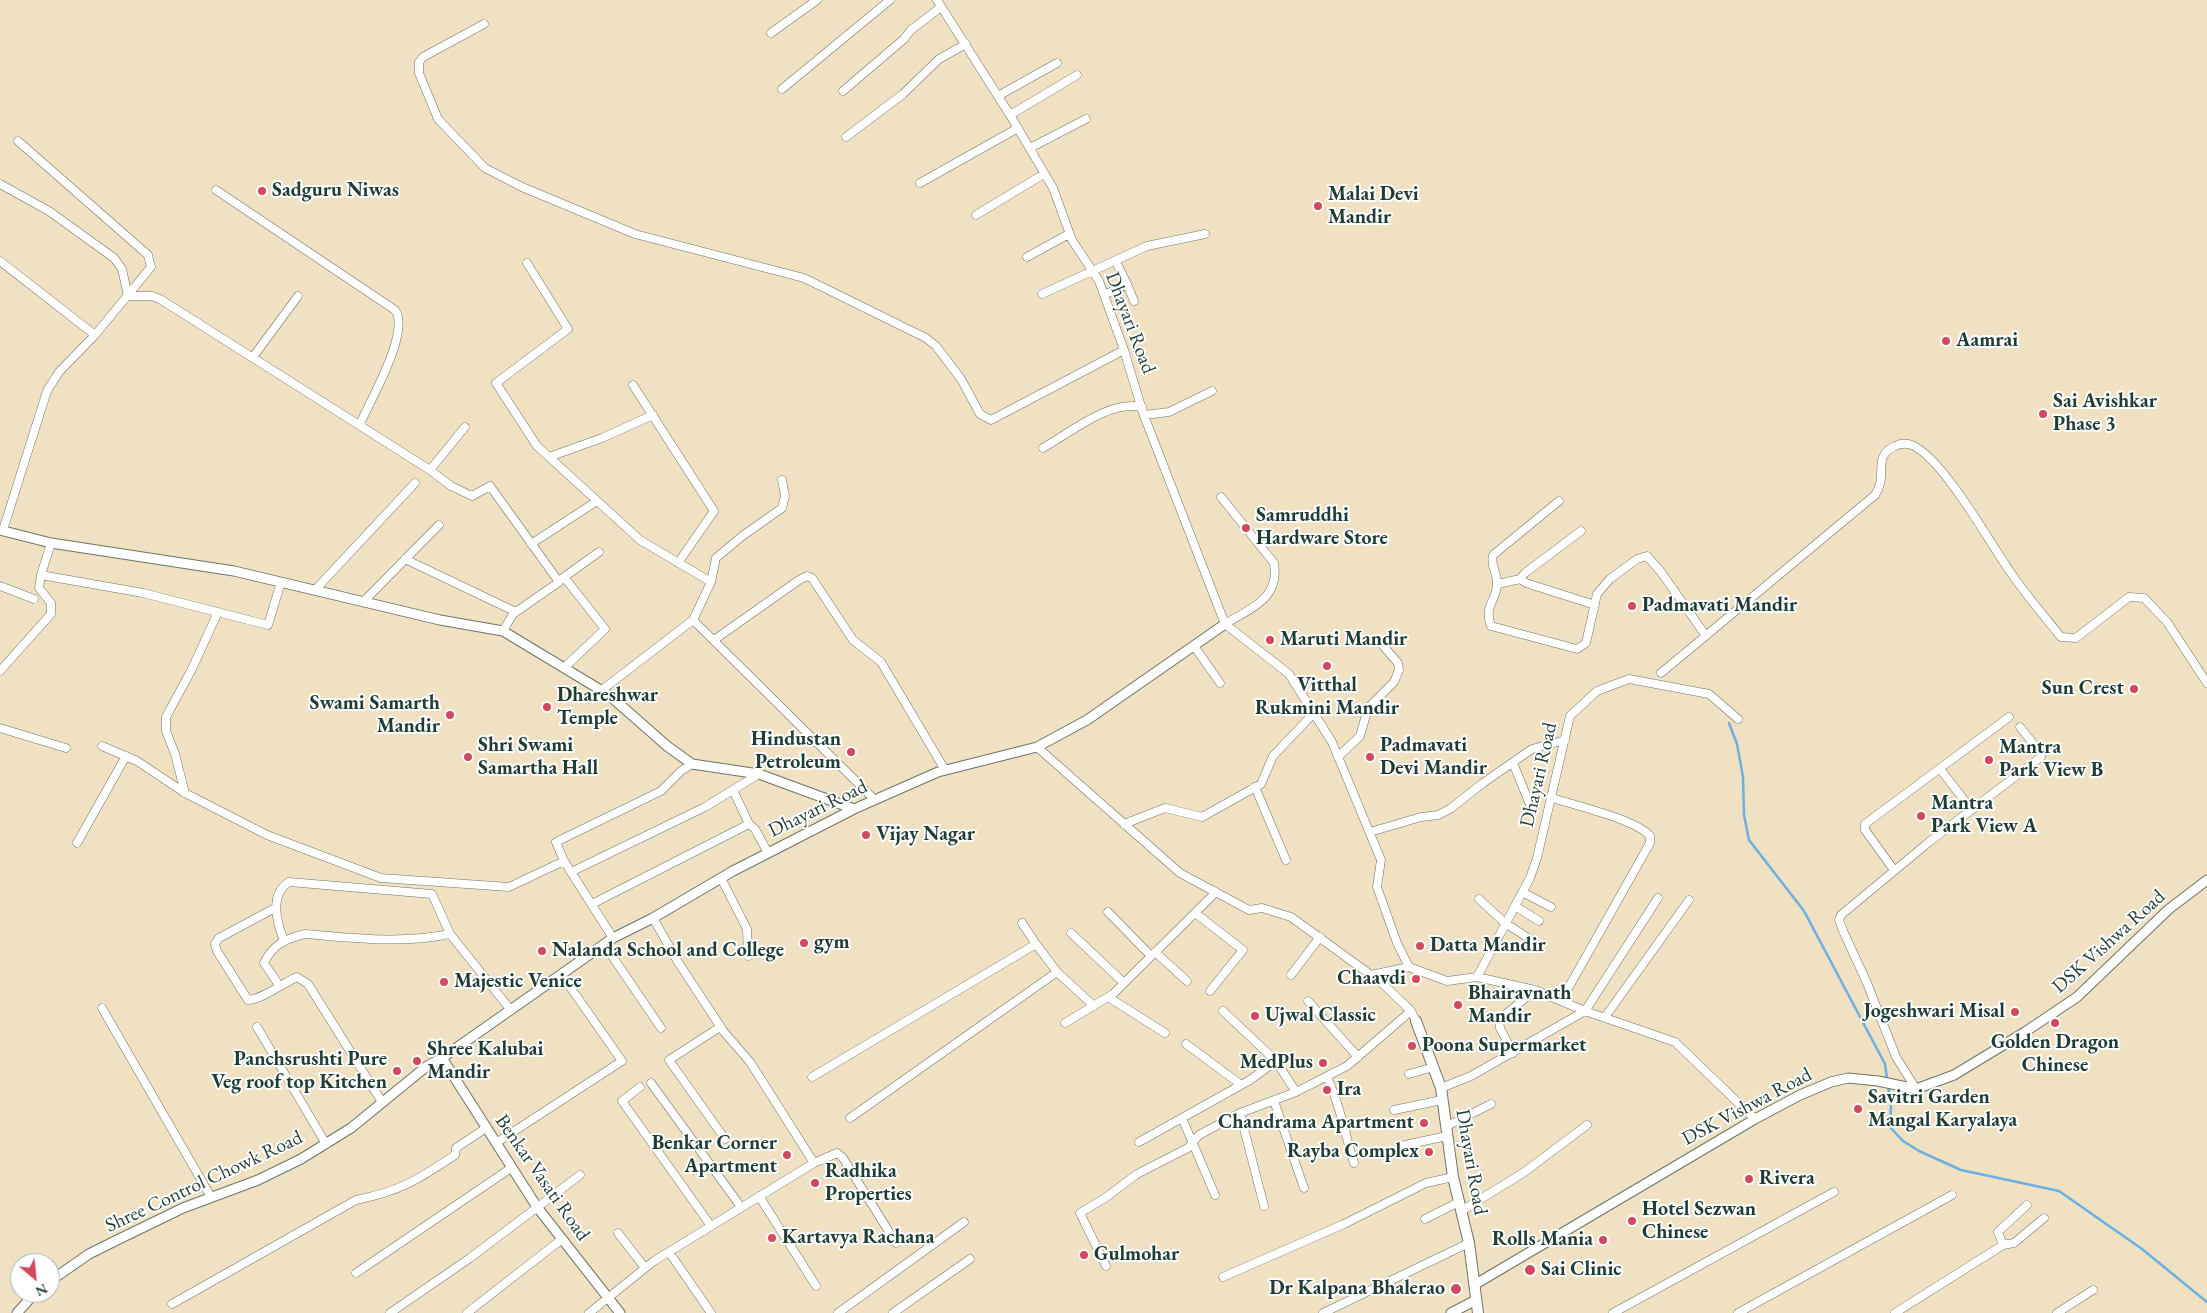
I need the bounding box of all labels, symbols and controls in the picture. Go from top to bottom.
place label: Sadguru Niwas [272,179,399,203]
place label: Malai Devi Mandir [1328,183,1419,230]
marker: Sadguru Niwas [256,185,268,197]
marker: Malai Devi Mandir [1312,200,1324,212]
street label: Dhayari Road [1100,269,1160,377]
place label: Aamrai [1956,329,2018,353]
marker: Aamrai [1940,335,1952,347]
place label: Sai Avishkar Phase 3 [2053,390,2157,437]
marker: Sai Avishkar Phase 3 [2037,408,2049,420]
place label: Samruddhi Hardware Store [1256,504,1388,551]
marker: Samruddhi Hardware Store [1240,522,1252,534]
place label: Padmavati Mandir [1642,594,1797,618]
marker: Padmavati Mandir [1626,600,1638,612]
place label: Maruti Mandir [1280,628,1407,652]
marker: Maruti Mandir [1264,634,1276,646]
marker: Vitthal Rukmini Mandir [1321,660,1333,672]
place label: Vitthal Rukmini Mandir [1255,674,1399,721]
place label: Sun Crest [2042,677,2124,701]
marker: Sun Crest [2128,683,2140,695]
place label: Dhareshwar Temple [557,684,658,731]
place label: Swami Samarth Mandir [310,692,440,739]
marker: Dhareshwar Temple [541,701,553,713]
marker: Swami Samarth Mandir [444,709,456,721]
street label: Dhayari Road [1515,720,1563,830]
place label: Hindustan Petroleum [751,728,841,775]
place label: Shri Swami Samartha Hall [478,734,598,781]
place label: Padmavati Devi Mandir [1380,734,1487,781]
place label: Mantra Park View B [1999,736,2103,783]
marker: Hindustan Petroleum [845,746,857,758]
marker: Shri Swami Samartha Hall [462,751,474,763]
marker: Padmavati Devi Mandir [1364,751,1376,763]
marker: Mantra Park View B [1983,754,1995,766]
street label: Dhayari Road [765,775,871,843]
place label: Mantra Park View A [1931,792,2037,839]
marker: Mantra Park View A [1915,810,1927,822]
place label: Vijay Nagar [876,823,975,847]
marker: Vijay Nagar [860,829,872,841]
street label: DSK Vishwa Road [2048,885,2170,999]
place label: gym [814,931,850,955]
place label: Datta Mandir [1430,934,1546,958]
marker: gym [798,937,810,949]
place label: Nalanda School and College [552,939,784,963]
marker: Datta Mandir [1414,940,1426,952]
marker: Nalanda School and College [536,945,548,957]
place label: Chaavdi [1337,967,1406,991]
place label: Majestic Venice [454,970,582,994]
marker: Chaavdi [1410,973,1422,985]
marker: Majestic Venice [438,976,450,988]
place label: Bhairavnath Mandir [1468,982,1571,1029]
marker: Bhairavnath Mandir [1452,999,1464,1011]
place label: Jogeshwari Misal [1864,1000,2005,1024]
place label: Ujwal Classic [1265,1004,1376,1028]
marker: Jogeshwari Misal [2009,1006,2021,1018]
marker: Ujwal Classic [1249,1010,1261,1022]
marker: Golden Dragon Chinese [2049,1017,2061,1029]
place label: Golden Dragon Chinese [1991,1031,2119,1078]
place label: Poona Supermarket [1422,1034,1587,1058]
place label: Shree Kalubai Mandir [427,1038,543,1085]
marker: Poona Supermarket [1406,1040,1418,1052]
place label: Panchsrushti Pure Veg roof top Kitchen [211,1048,387,1095]
place label: MedPlus [1240,1051,1313,1075]
marker: Shree Kalubai Mandir [411,1055,423,1067]
marker: MedPlus [1317,1057,1329,1069]
street label: DSK Vishwa Road [1678,1063,1816,1151]
marker: Panchsrushti Pure Veg roof top Kitchen [391,1065,403,1077]
place label: Ira [1337,1078,1361,1102]
marker: Ira [1321,1084,1333,1096]
place label: Savitri Garden Mangal Karyalaya [1868,1086,2017,1133]
marker: Savitri Garden Mangal Karyalaya [1852,1103,1864,1115]
street label: Dhayari Road [1450,1107,1492,1217]
street label: Benkar Vasati Road [489,1110,595,1246]
place label: Chandrama Apartment [1218,1111,1414,1135]
marker: Chandrama Apartment [1418,1117,1430,1129]
street label: Shree Control Chowk Road [102,1126,306,1238]
place label: Benkar Corner Apartment [652,1132,777,1179]
place label: Rayba Complex [1287,1140,1419,1164]
marker: Rayba Complex [1423,1146,1435,1158]
marker: Benkar Corner Apartment [781,1149,793,1161]
place label: Radhika Properties [825,1160,912,1207]
place label: Rivera [1759,1167,1815,1191]
marker: Rivera [1743,1173,1755,1185]
marker: Radhika Properties [809,1177,821,1189]
place label: Hotel Sezwan Chinese [1642,1198,1756,1245]
marker: Hotel Sezwan Chinese [1626,1215,1638,1227]
place label: Kartavya Rachana [782,1226,934,1250]
place label: Rolls Mania [1492,1228,1593,1252]
marker: Kartavya Rachana [766,1232,778,1244]
marker: Rolls Mania [1597,1234,1609,1246]
place label: Gulmohar [1094,1243,1179,1267]
marker: Gulmohar [1078,1249,1090,1261]
north arrow [10,1253,60,1303]
place label: Sai Clinic [1541,1258,1621,1282]
marker: Sai Clinic [1523,1263,1537,1277]
place label: Dr Kalpana Bhalerao [1269,1277,1445,1301]
text: N [32,1280,51,1301]
marker: Dr Kalpana Bhalerao [1449,1282,1463,1296]

